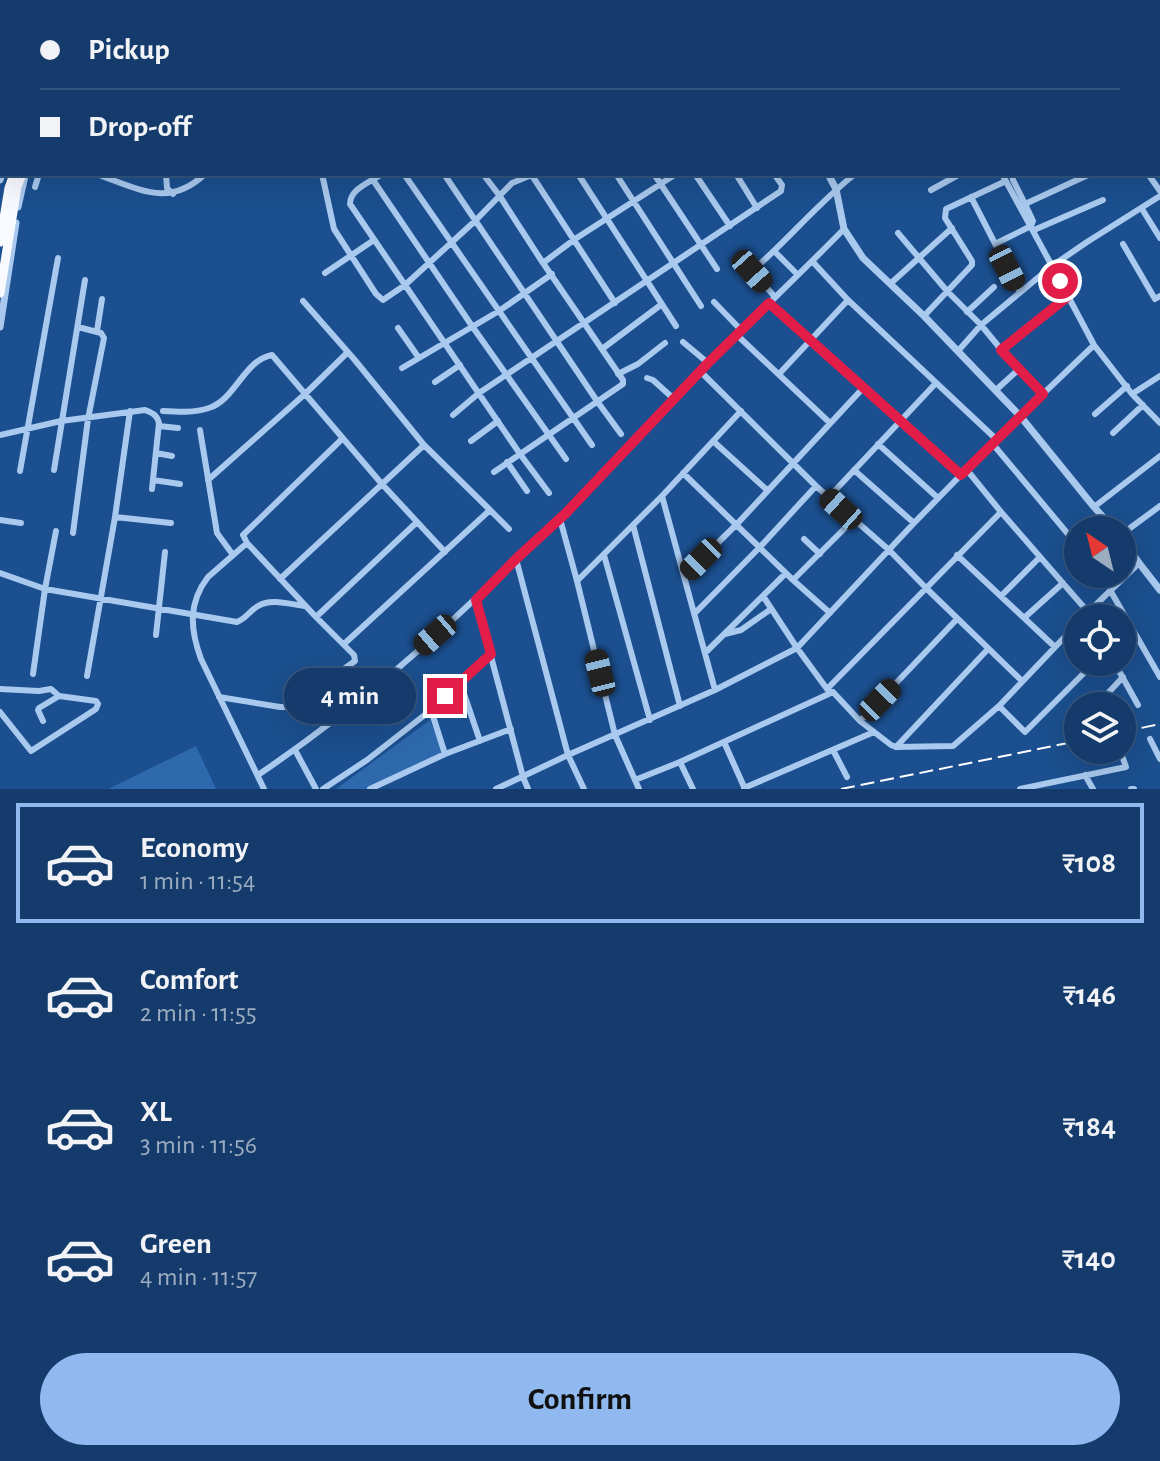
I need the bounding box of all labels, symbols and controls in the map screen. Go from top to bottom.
text: Pickup [88,35,170,65]
text: Drop-off [88,112,191,142]
car [985,241,1029,295]
car [727,245,777,297]
route start [1042,263,1078,299]
car [815,484,867,534]
north arrow [1064,516,1136,588]
map controls [1064,516,1136,764]
car [676,534,726,584]
button: locate [1064,604,1136,676]
car [409,610,461,660]
car [583,647,617,699]
callout: 4 min [285,668,417,724]
car [855,674,905,726]
route end [427,678,463,714]
text: 4 min [321,683,379,709]
button: layers [1064,692,1136,764]
icon: car [44,827,116,899]
text: Economy [140,833,249,863]
text: ₹108 [1062,848,1116,878]
text: 1 min · 11:54 [140,868,256,894]
icon: car [44,959,116,1031]
text: Comfort [140,965,239,995]
text: ₹146 [1063,980,1116,1010]
text: 2 min · 11:55 [140,1000,257,1026]
icon: car [44,1091,116,1163]
text: XL [140,1097,172,1127]
text: ₹184 [1063,1112,1116,1142]
text: 3 min · 11:56 [140,1132,257,1158]
icon: car [44,1223,116,1295]
text: Green [140,1229,212,1259]
text: ₹140 [1062,1244,1116,1274]
text: 4 min · 11:57 [140,1264,257,1290]
button: Confirm [40,1353,1120,1445]

